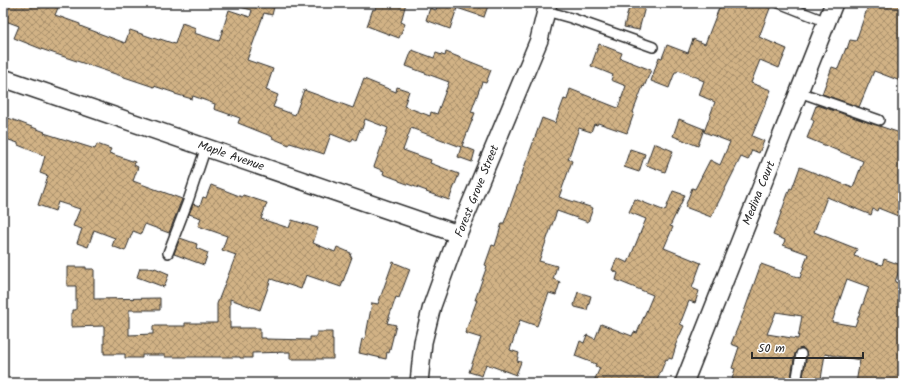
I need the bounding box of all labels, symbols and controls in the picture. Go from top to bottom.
street label: Maple Avenue [195,136,267,176]
street label: Forest Grove Street [450,142,504,240]
street label: Medina Court [738,158,781,228]
scale bar [752,334,863,360]
text: 50 m [758,339,785,358]

